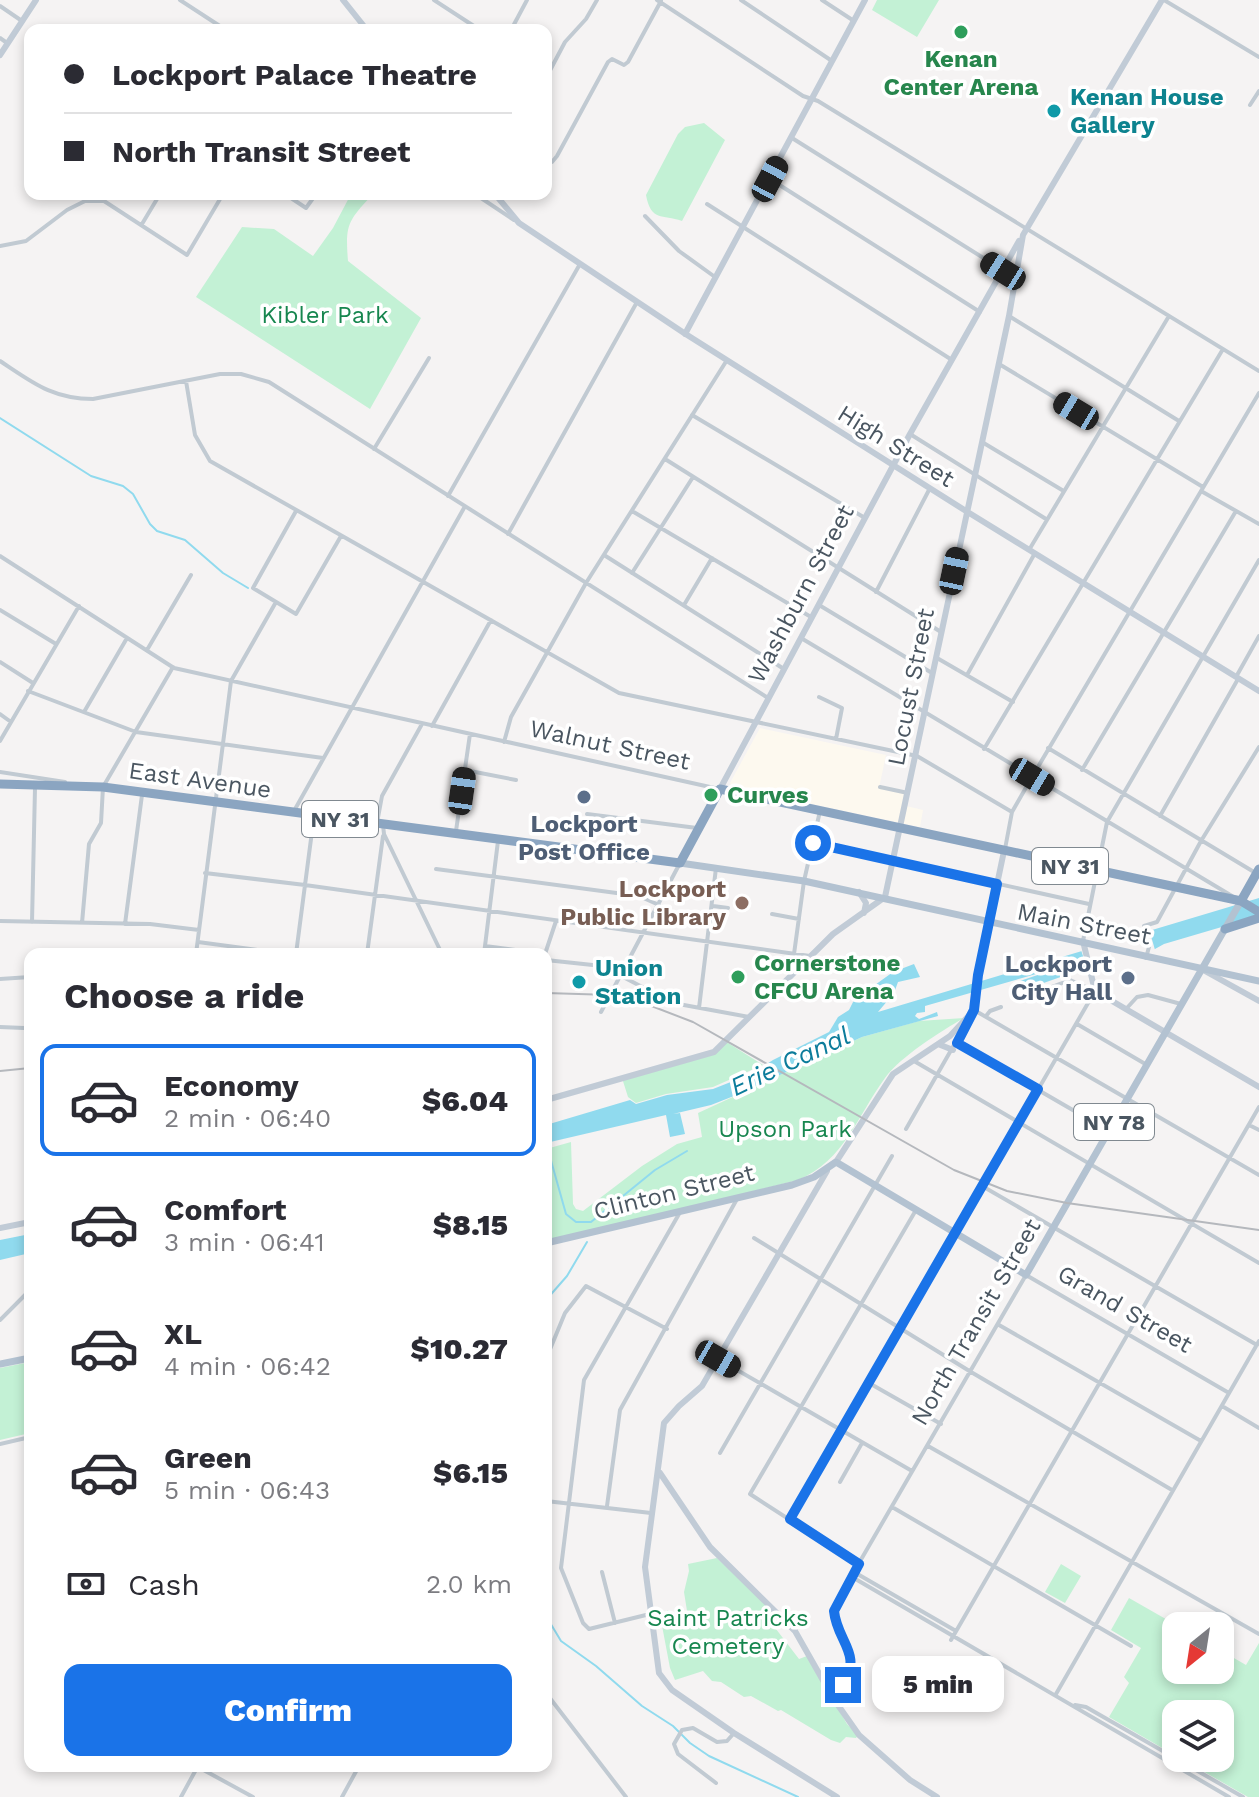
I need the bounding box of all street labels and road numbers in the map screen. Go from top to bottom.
street label: High Street [833,399,959,493]
street label: Washburn Street [742,500,860,688]
street label: Locust Street [882,606,940,768]
street label: Walnut Street [527,714,693,776]
street label: East Avenue [127,756,273,804]
road number: NY 31 [302,801,378,837]
road number: NY 31 [1032,848,1108,884]
street label: Main Street [1015,897,1153,951]
road number: NY 78 [1074,1104,1154,1140]
street label: Clinton Street [591,1159,757,1225]
street label: North Transit Street [905,1214,1047,1430]
street label: Grand Street [1053,1259,1197,1359]

